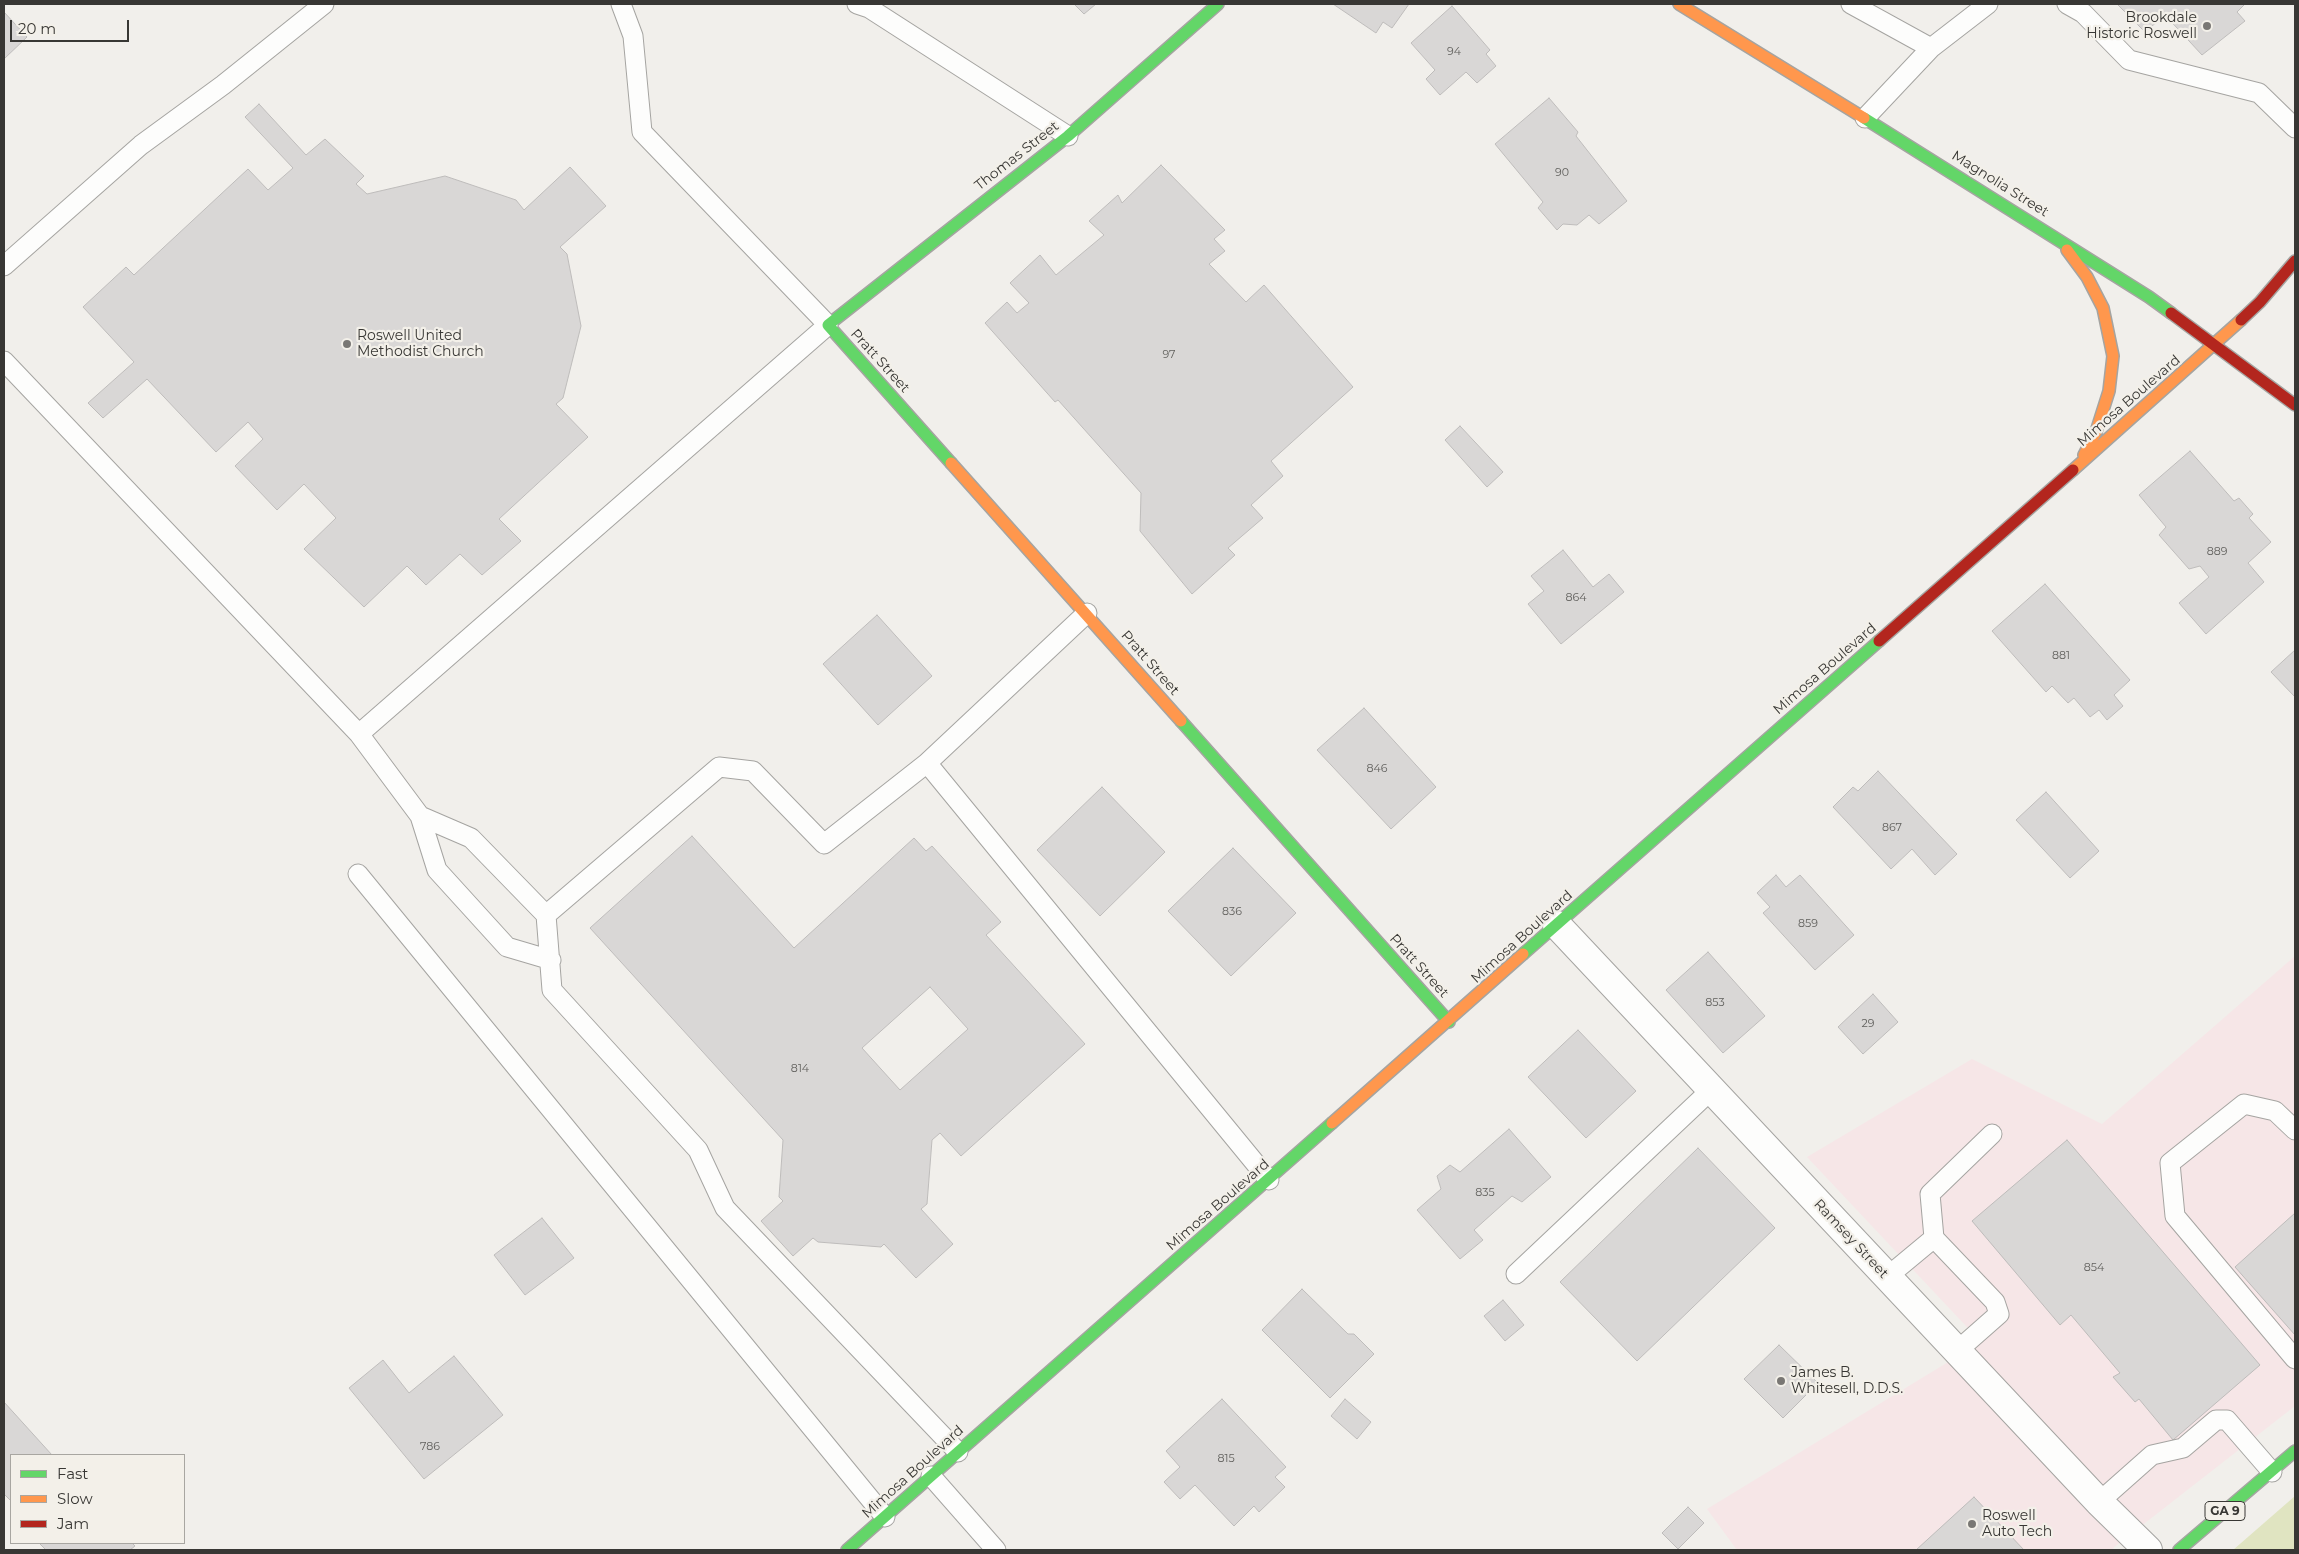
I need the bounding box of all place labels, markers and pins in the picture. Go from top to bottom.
place label: Brookdale Historic Roswell [2086,10,2197,42]
marker: Brookdale Historic Roswell [2201,20,2213,32]
place label: Roswell United Methodist Church [357,328,484,361]
marker: Roswell United Methodist Church [341,338,353,350]
place label: James B. Whitesell, D.D.S. [1791,1365,1903,1398]
marker: James B. Whitesell, D.D.S. [1775,1375,1787,1387]
place label: Roswell Auto Tech [1982,1508,2052,1540]
marker: Roswell Auto Tech [1966,1518,1978,1530]

